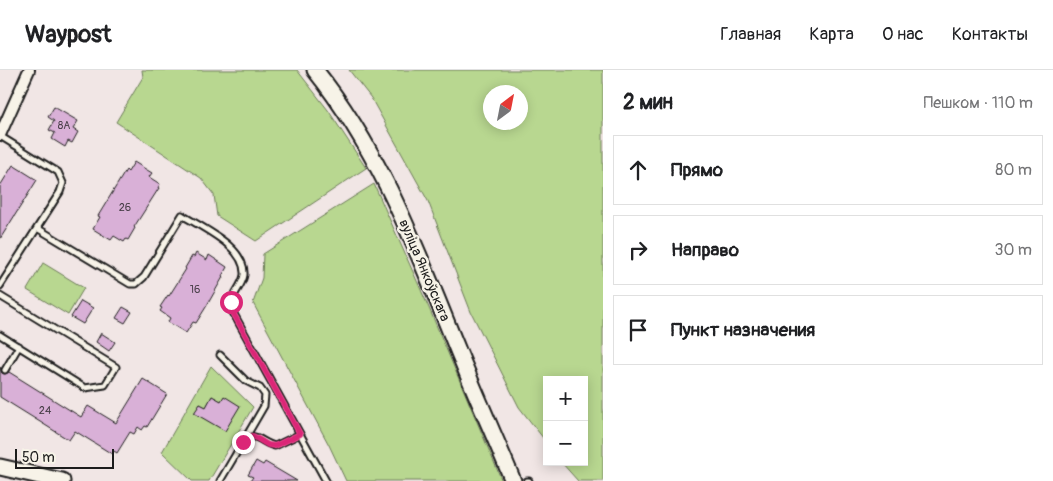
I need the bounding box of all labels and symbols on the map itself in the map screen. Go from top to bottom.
north arrow [483,85,528,130]
house number: 8А [58,119,70,132]
house number: 26 [119,201,131,214]
street label: вуліца Янкоўскага [395,217,454,324]
house number: 16 [190,283,200,296]
route start [220,291,243,314]
house number: 24 [39,404,52,417]
route end [232,431,255,454]
scale bar [15,446,114,469]

